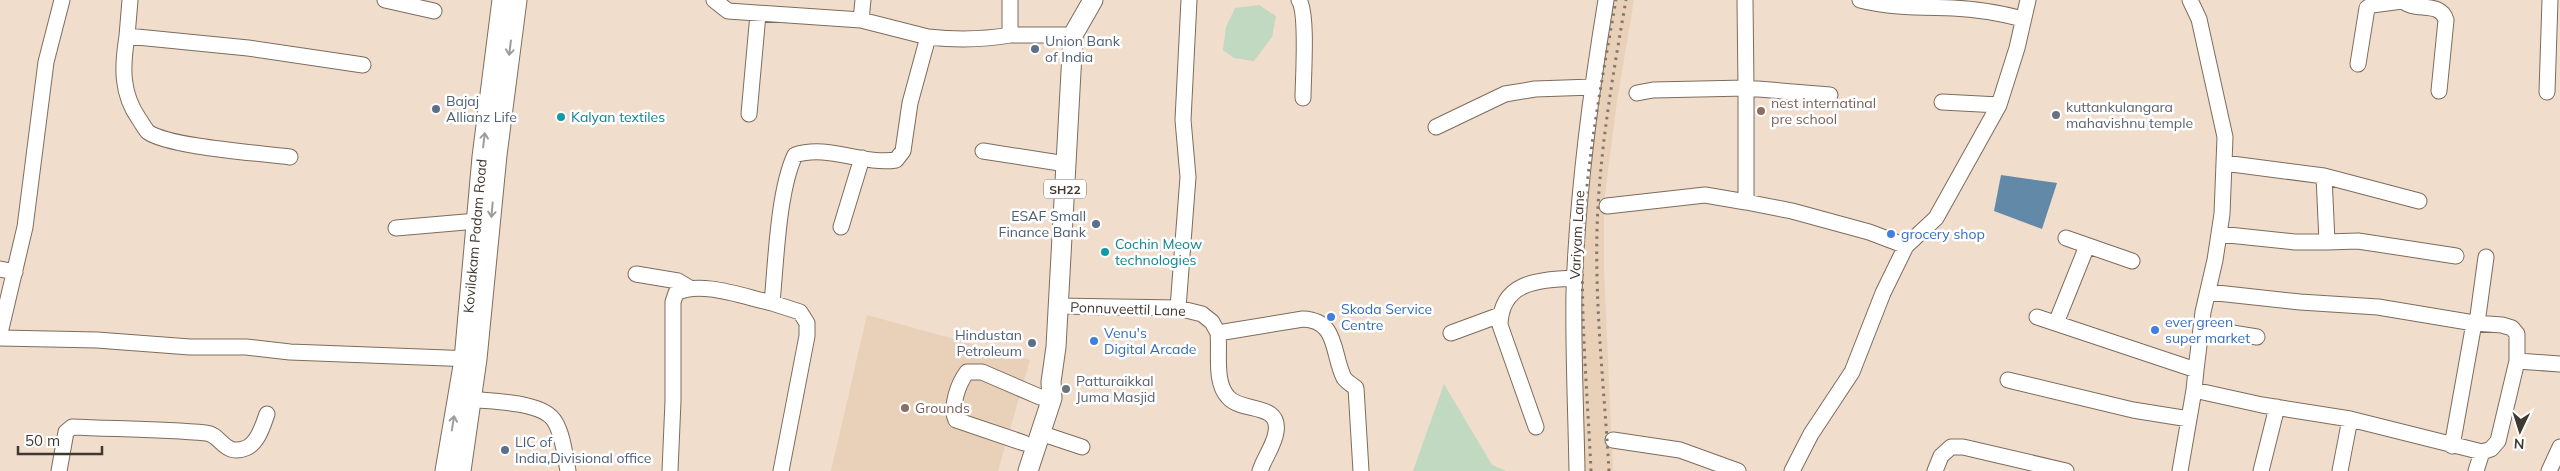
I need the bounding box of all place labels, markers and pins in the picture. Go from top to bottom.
place label: Union Bank of India [1045,32,1121,66]
marker: Union Bank of India [1029,43,1041,55]
place label: Bajaj Allianz Life [446,92,517,126]
place label: nest internatinal pre school [1771,94,1876,128]
place label: kuttankulangara mahavishnu temple [2066,98,2193,132]
marker: Bajaj Allianz Life [430,103,442,115]
marker: nest internatinal pre school [1755,105,1767,117]
place label: Kalyan textiles [571,108,665,126]
marker: kuttankulangara mahavishnu temple [2050,109,2062,121]
marker: Kalyan textiles [555,111,567,123]
place label: ESAF Small Finance Bank [999,207,1087,241]
marker: ESAF Small Finance Bank [1090,218,1102,230]
place label: grocery shop [1901,225,1985,243]
marker: grocery shop [1885,228,1897,240]
place label: Cochin Meow technologies [1115,235,1202,269]
marker: Cochin Meow technologies [1099,246,1111,258]
place label: Skoda Service Centre [1341,300,1432,334]
marker: Skoda Service Centre [1325,311,1337,323]
place label: ever green super market [2165,313,2250,347]
place label: Venu's Digital Arcade [1104,324,1196,358]
marker: ever green super market [2149,324,2161,336]
place label: Hindustan Petroleum [955,326,1022,360]
marker: Venu's Digital Arcade [1088,335,1100,347]
marker: Hindustan Petroleum [1026,337,1038,349]
place label: Patturaikkal Juma Masjid [1076,372,1155,406]
marker: Patturaikkal Juma Masjid [1060,383,1072,395]
place label: Grounds [915,399,970,417]
marker: Grounds [899,402,911,414]
place label: LIC of India,Divisional office [515,433,651,467]
marker: LIC of India,Divisional office [499,444,511,456]

